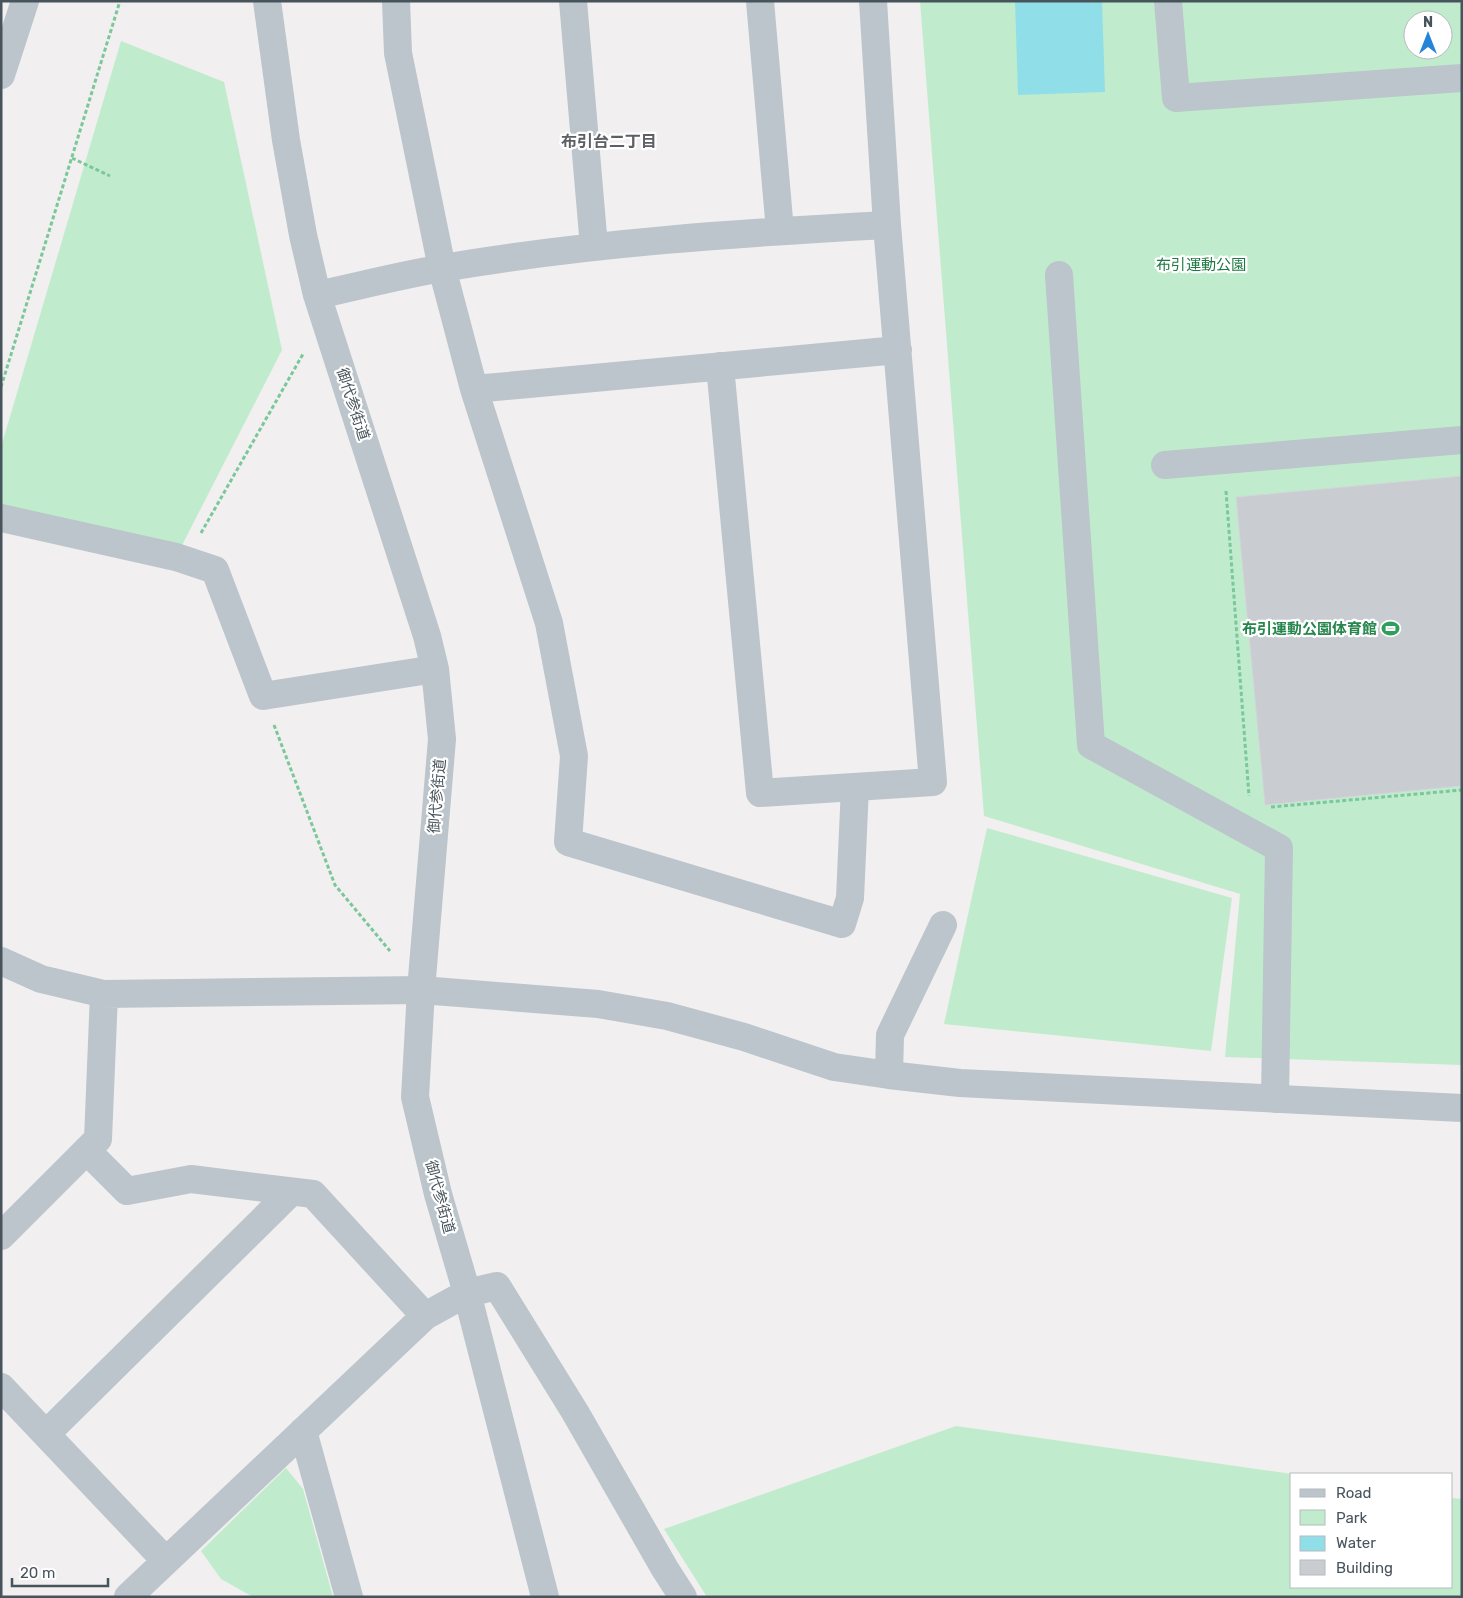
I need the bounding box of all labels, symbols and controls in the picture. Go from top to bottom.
north arrow [1403,10,1453,60]
text: N [1423,14,1433,31]
district label: 布引台二丁目 [561,132,657,151]
park label: 布引運動公園 [1156,256,1246,274]
street label: 御代参街道 [333,366,373,442]
sports icon: 布引運動公園体育館 [1381,619,1401,639]
place label: 布引運動公園体育館 [1242,620,1377,638]
street label: 御代参街道 [425,758,449,834]
street label: 御代参街道 [422,1158,458,1236]
legend [1290,1473,1453,1588]
text: Road [1336,1484,1372,1502]
text: Park [1336,1509,1367,1527]
text: Water [1336,1534,1376,1552]
scale bar [12,1556,109,1588]
text: Building [1336,1559,1393,1577]
text: 20 m [20,1564,55,1582]

